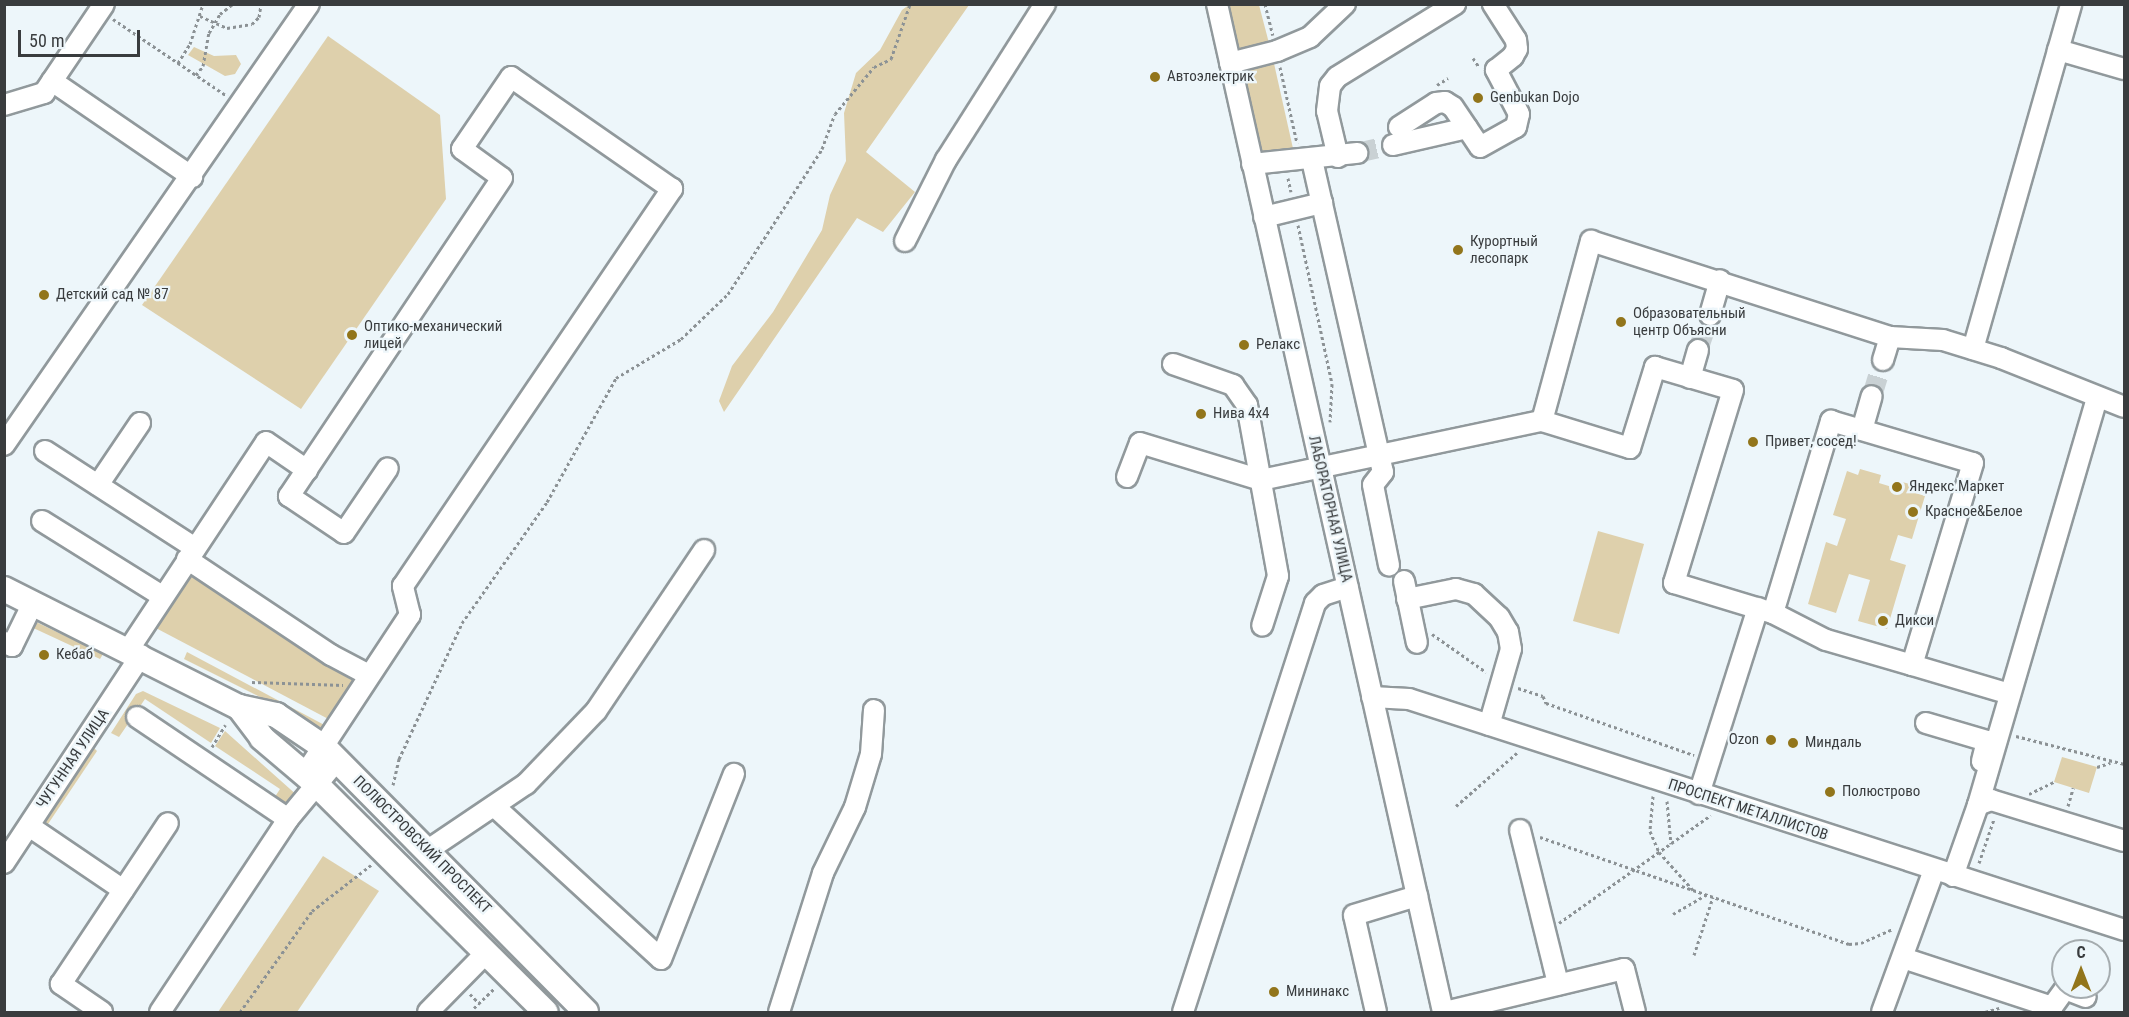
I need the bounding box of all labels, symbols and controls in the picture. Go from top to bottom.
scale bar [21,18,142,56]
text: 50 m [29,30,64,51]
place label: Автоэлектрик [1167,68,1254,86]
marker: Автоэлектрик [1148,70,1162,84]
place label: Genbukan Dojo [1490,89,1579,107]
marker: Genbukan Dojo [1471,91,1485,105]
place label: Курортный лесопарк [1470,232,1538,267]
marker: Курортный лесопарк [1451,243,1465,257]
place label: Детский сад № 87 [56,286,169,304]
marker: Детский сад № 87 [37,288,51,302]
place label: Образовательный центр Объясни [1633,304,1746,339]
marker: Образовательный центр Объясни [1614,315,1628,329]
place label: Оптико-механический лицей [364,317,502,352]
marker: Оптико-механический лицей [345,328,359,342]
place label: Релакс [1256,336,1300,354]
marker: Релакс [1237,338,1251,352]
place label: Нива 4х4 [1213,405,1270,423]
marker: Нива 4х4 [1194,407,1208,421]
place label: Привет, сосед! [1765,433,1857,451]
street label: ЛАБОРАТОРНАЯ УЛИЦА [1304,434,1356,584]
marker: Привет, сосед! [1746,435,1760,449]
place label: Яндекс.Маркет [1909,478,2004,496]
marker: Яндекс.Маркет [1890,480,1904,494]
place label: Красное&Белое [1925,503,2023,521]
marker: Красное&Белое [1906,505,1920,519]
place label: Дикси [1895,612,1934,630]
marker: Дикси [1876,614,1890,628]
place label: Кебаб [56,646,93,664]
marker: Кебаб [37,648,51,662]
street label: ЧУГУННАЯ УЛИЦА [33,706,113,812]
place label: Ozon [1729,731,1759,749]
marker: Ozon [1764,733,1778,747]
place label: Миндаль [1805,734,1862,752]
marker: Миндаль [1786,736,1800,750]
street label: ПОЛЮСТРОВСКИЙ ПРОСПЕКТ [349,772,495,918]
street label: ПРОСПЕКТ МЕТАЛЛИСТОВ [1666,776,1830,844]
place label: Полюстрово [1842,783,1920,801]
marker: Полюстрово [1823,785,1837,799]
north arrow [2051,939,2111,999]
text: С [2076,943,2086,962]
place label: Мининакс [1286,983,1349,1001]
marker: Мининакс [1267,985,1281,999]

